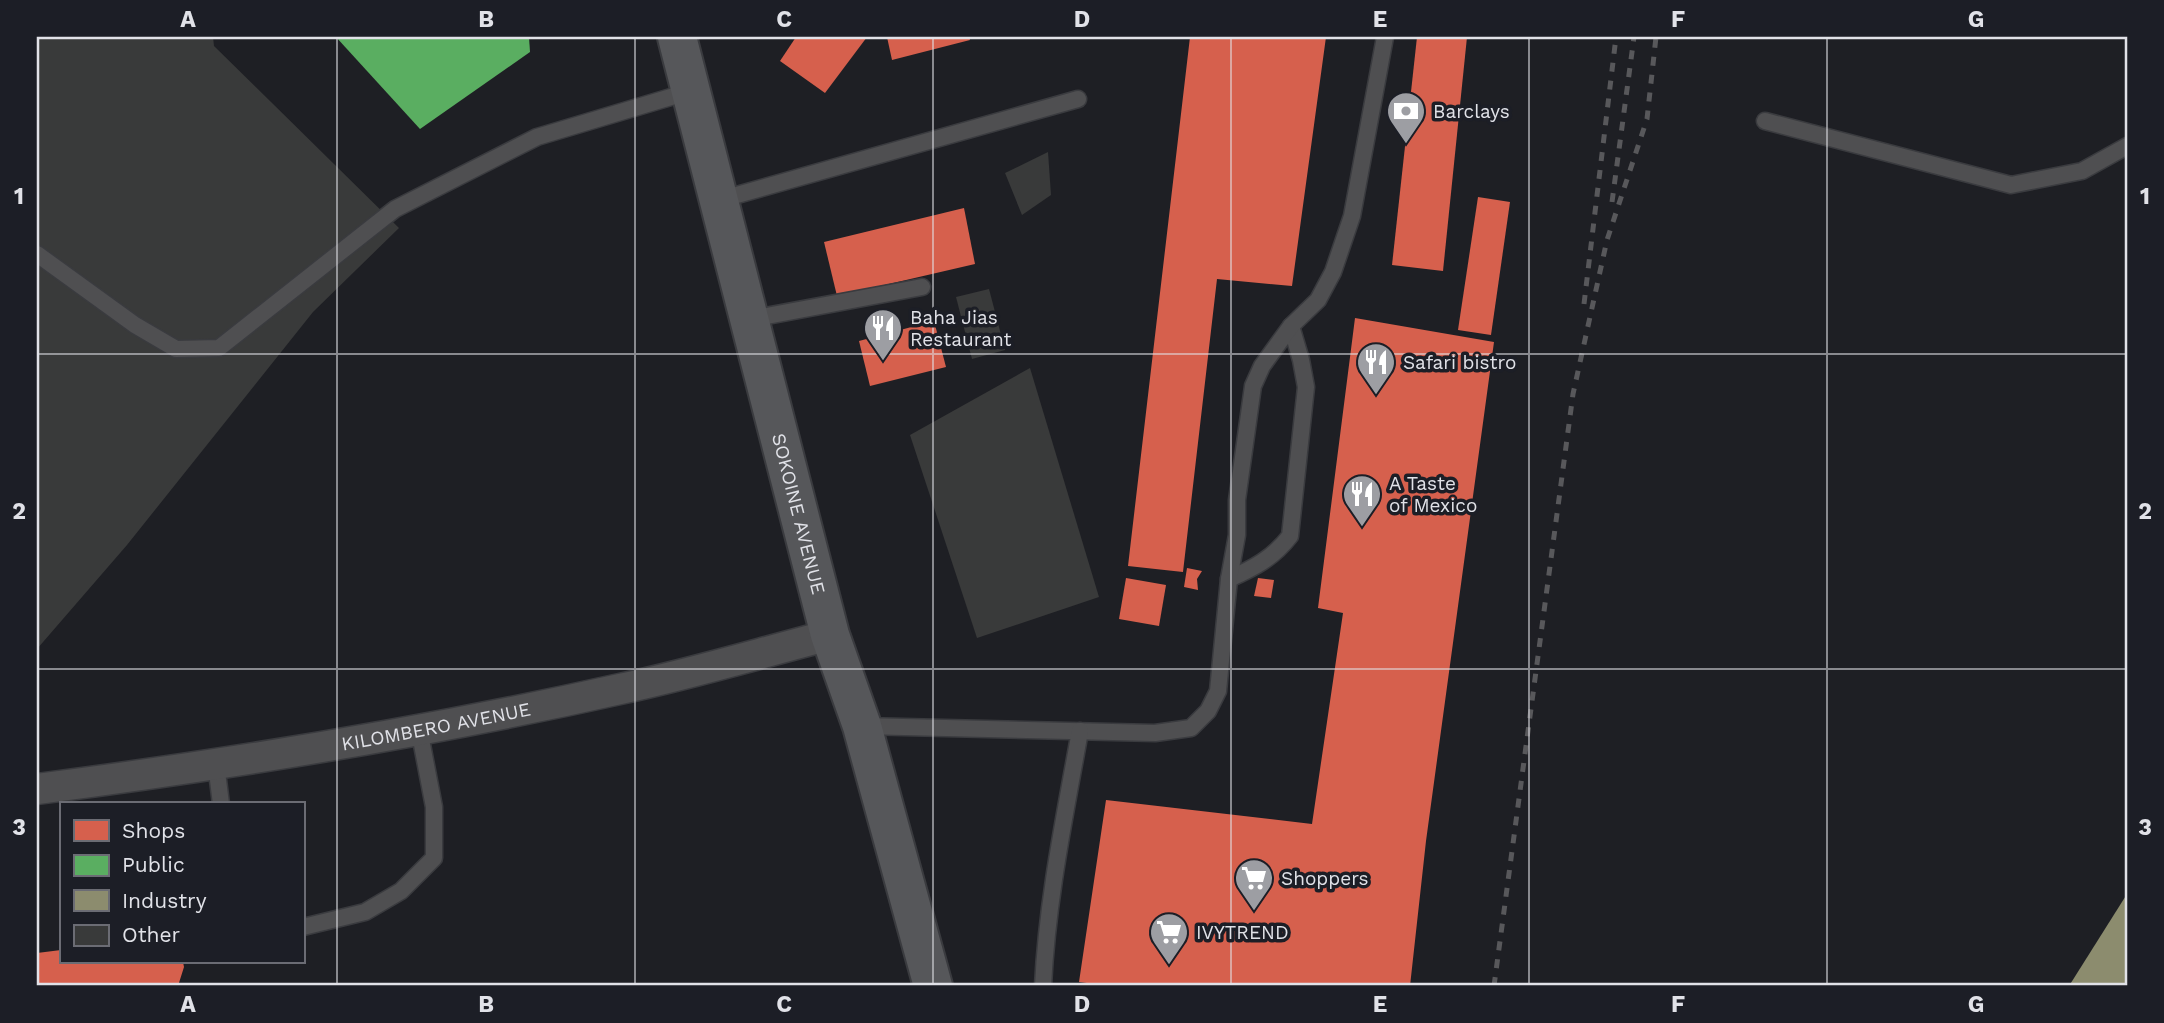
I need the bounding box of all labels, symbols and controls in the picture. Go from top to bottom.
text: A [180,6,196,33]
text: B [478,6,494,33]
text: C [776,6,792,33]
text: D [1074,6,1090,33]
text: E [1373,6,1387,33]
text: F [1671,6,1685,33]
text: G [1968,6,1984,33]
bank icon: Barclays [1385,90,1427,145]
place label: Barclays [1433,100,1510,123]
text: 1 [14,183,24,210]
text: 1 [2140,183,2150,210]
place label: Baha Jias Restaurant [910,306,1012,351]
restaurant icon: Baha Jias Restaurant [862,307,904,362]
restaurant icon: Safari bistro [1355,341,1397,396]
place label: Safari bistro [1403,351,1516,374]
street label: SOKOINE AVENUE [767,431,831,597]
place label: A Taste of Mexico [1389,472,1477,517]
restaurant icon: A Taste of Mexico [1341,473,1383,528]
text: 2 [12,498,26,525]
text: 2 [2138,498,2152,525]
street label: KILOMBERO AVENUE [340,697,533,755]
legend [60,802,304,964]
text: 3 [12,814,26,841]
text: 3 [2138,814,2152,841]
text: Shops [122,818,185,843]
text: Public [122,852,185,877]
supermarket icon: Shoppers [1233,857,1275,912]
place label: Shoppers [1281,867,1369,890]
text: Industry [122,888,207,913]
supermarket icon: IVYTREND [1148,911,1190,966]
place label: IVYTREND [1196,921,1289,944]
text: Other [122,922,181,947]
text: A [180,991,196,1018]
text: B [478,991,494,1018]
text: C [776,991,792,1018]
text: D [1074,991,1090,1018]
text: E [1373,991,1387,1018]
text: F [1671,991,1685,1018]
text: G [1968,991,1984,1018]

